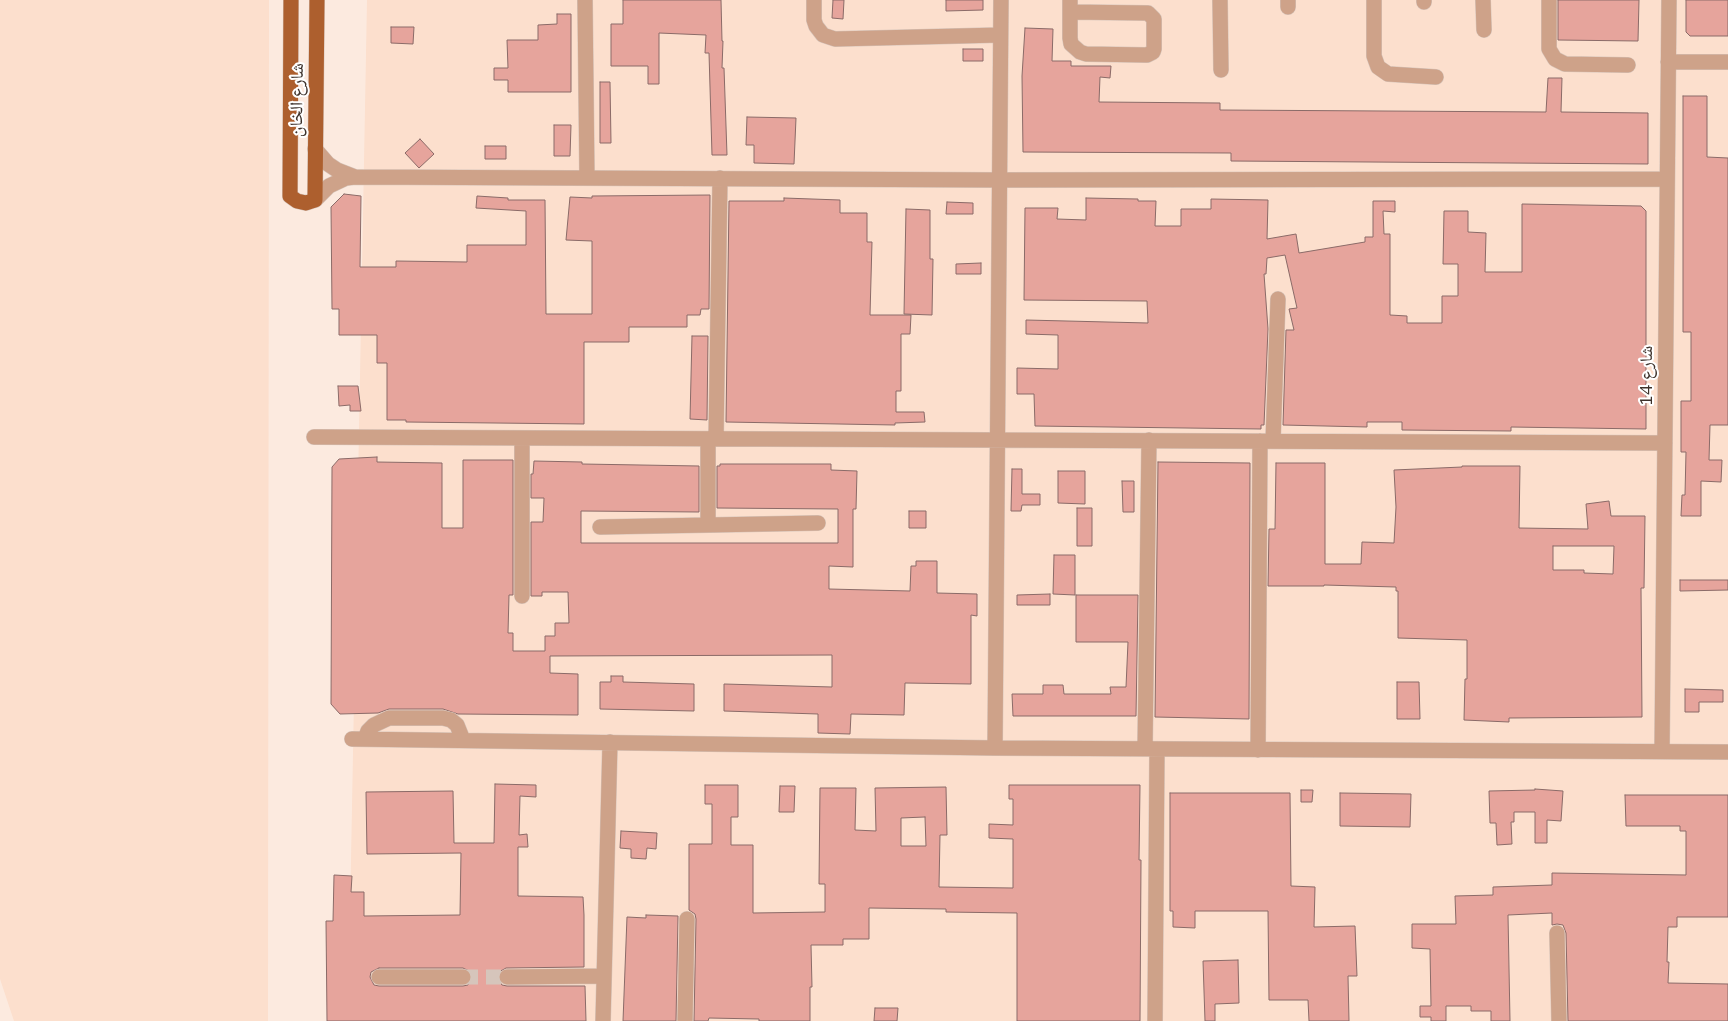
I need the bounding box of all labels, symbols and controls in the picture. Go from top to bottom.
street label: شارع الخان [286,63,308,137]
street label: شارع 14 [1636,346,1658,406]

